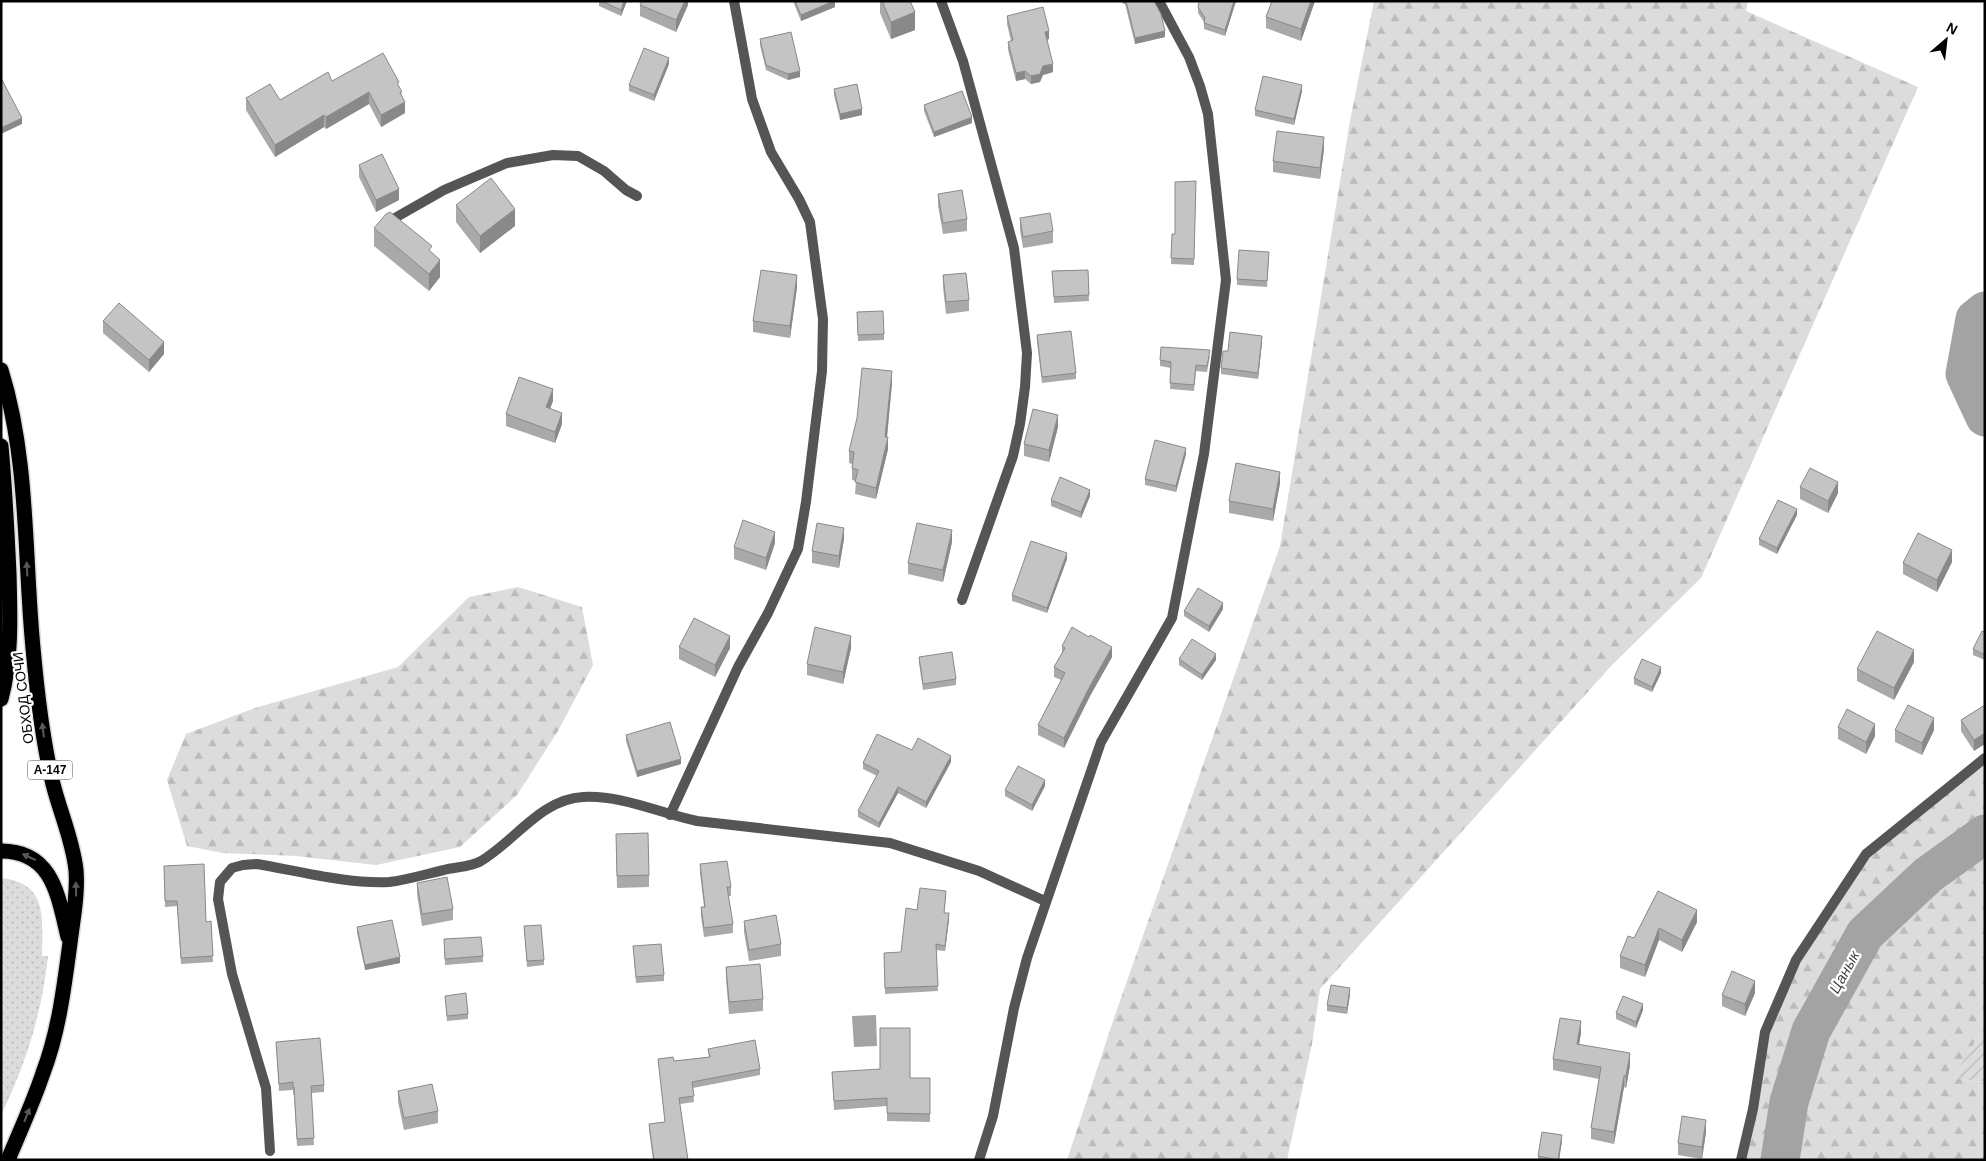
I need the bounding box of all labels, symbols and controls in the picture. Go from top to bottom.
north arrow [1921,15,1971,65]
text: N [1944,19,1960,38]
one-way arrow [23,560,31,576]
street label: ОБХОД СОЧИ [9,651,37,745]
one-way arrow [39,722,47,738]
road number: А-147 [28,760,72,780]
one-way arrow [22,853,36,861]
one-way arrow [72,881,80,897]
water label: Цанык [1825,947,1863,996]
one-way arrow [23,1107,31,1122]

